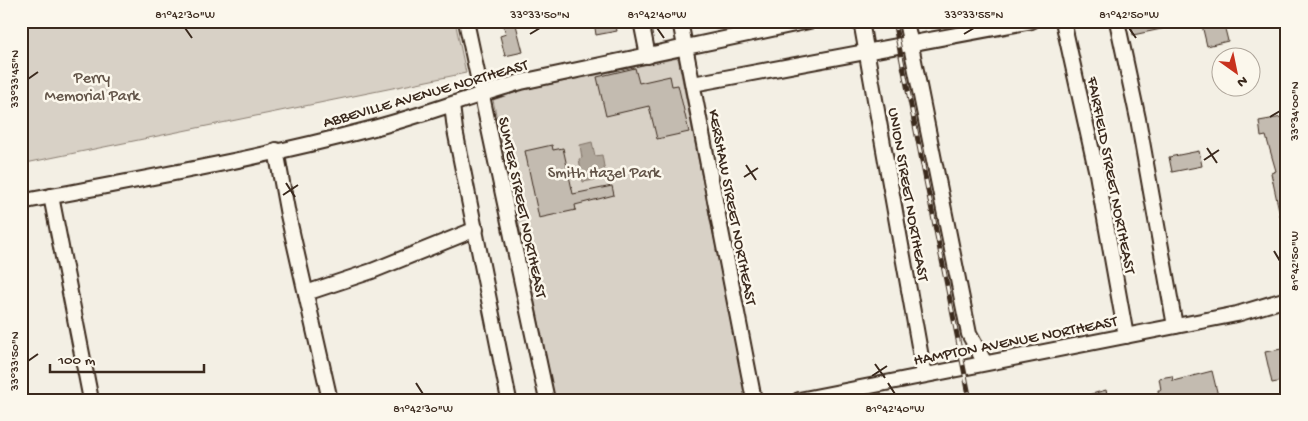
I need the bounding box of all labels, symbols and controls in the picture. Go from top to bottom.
text: 81°42'30"W [155,9,215,23]
text: 33°33'50"N [509,9,570,23]
text: 81°42'40"W [627,9,687,23]
text: 33°33'55"N [944,9,1004,23]
text: 81°42'50"W [1099,9,1159,23]
north arrow [1210,48,1260,98]
text: 33°33'45"N [9,50,23,109]
street label: ABBEVILLE AVENUE NORTHEAST [321,57,532,134]
park label: Perry Memorial Park [45,70,141,107]
text: N [1233,71,1250,90]
street label: FAIRFIELD STREET NORTHEAST [1081,74,1138,277]
text: 33°34'00"N [1289,81,1303,142]
street label: UNION STREET NORTHEAST [882,106,931,284]
street label: KERSHAW STREET NORTHEAST [702,108,759,308]
street label: SUMTER STREET NORTHEAST [492,115,549,301]
park label: Smith Hazel Park [548,165,662,184]
text: 81°42'50"W [1289,231,1303,291]
street label: HAMPTON AVENUE NORTHEAST [912,313,1120,372]
text: 33°33'50"N [9,331,23,392]
scale bar [50,341,204,373]
text: 100 m [57,352,96,370]
text: 81°42'30"W [393,403,453,417]
text: 81°42'40"W [865,403,925,417]

